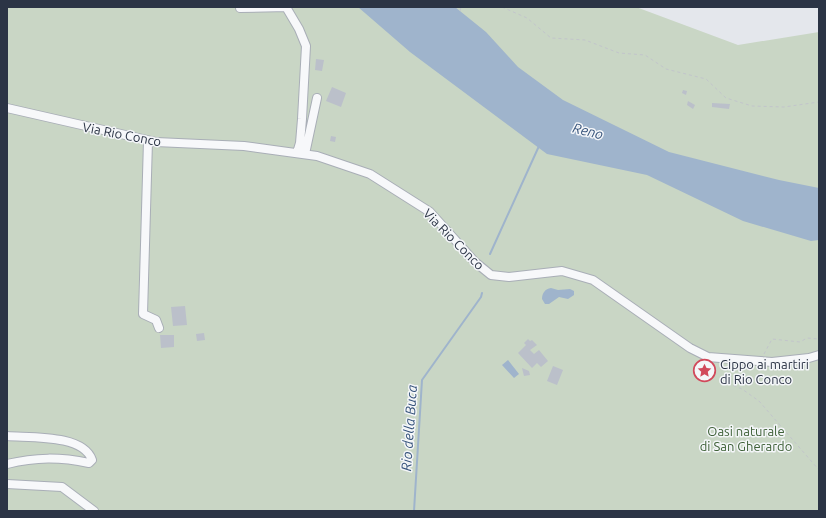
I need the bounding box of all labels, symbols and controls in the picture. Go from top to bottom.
street label: Via Rio Conco [81,120,163,148]
water label: Reno [571,120,605,143]
street label: Via Rio Conco [421,206,487,272]
place label: Cippo ai martiri di Rio Conco [720,357,809,386]
place icon: Cippo ai martiri di Rio Conco [691,358,717,384]
water label: Rio della Buca [398,384,420,472]
park label: Oasi naturale di San Gherardo [700,424,792,453]

